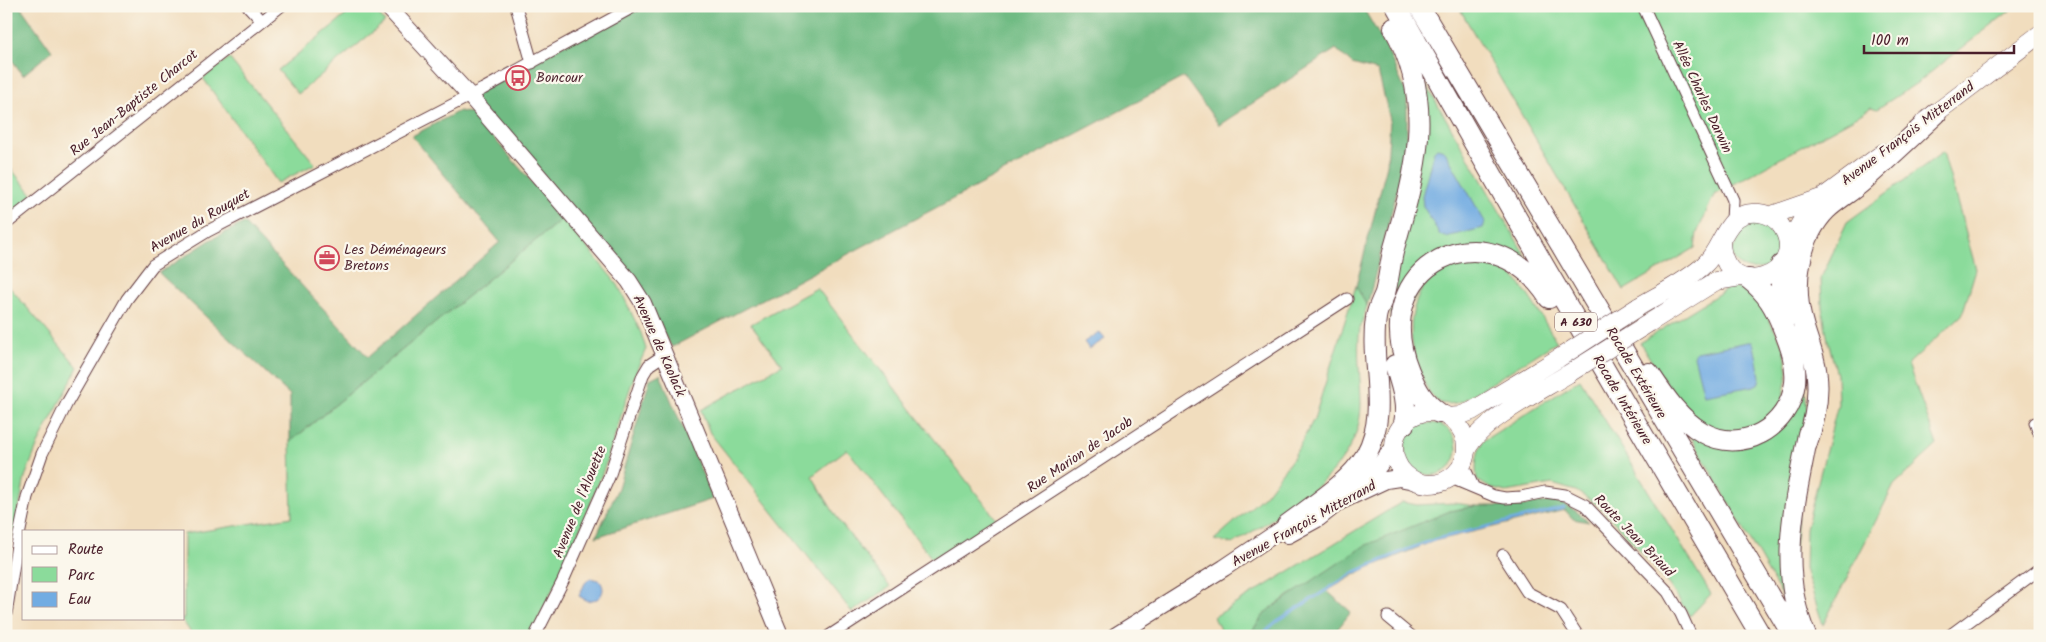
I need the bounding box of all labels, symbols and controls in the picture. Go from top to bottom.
scale bar [1864,22,2014,54]
text: 100 m [1871,29,1909,53]
street label: Allée Charles Darwin [1666,37,1738,157]
street label: Rue Jean-Baptiste Charcot [65,44,203,162]
bus stop icon: Boncour [505,65,531,91]
place label: Boncour [536,67,584,89]
street label: Avenue François Mitterrand [1837,76,1980,192]
street label: Avenue du Rouquet [146,183,255,259]
place label: Les Déménageurs Bretons [344,239,446,277]
office icon: Les Déménageurs Bretons [314,245,340,271]
street label: Avenue de Kaolack [627,291,692,401]
road number: A 630 [1555,313,1597,332]
street label: Rocade Extérieure [1600,323,1673,424]
street label: Rocade Intérieure [1586,351,1658,450]
street label: Rue Marion de Jacob [1023,411,1138,499]
street label: Avenue de l'Alouette [547,442,613,562]
street label: Avenue François Mitterrand [1228,475,1381,573]
street label: Route Jean Briaud [1588,489,1680,583]
legend [22,530,185,620]
text: Route [68,538,104,562]
text: Parc [68,564,95,588]
text: Eau [68,588,91,612]

